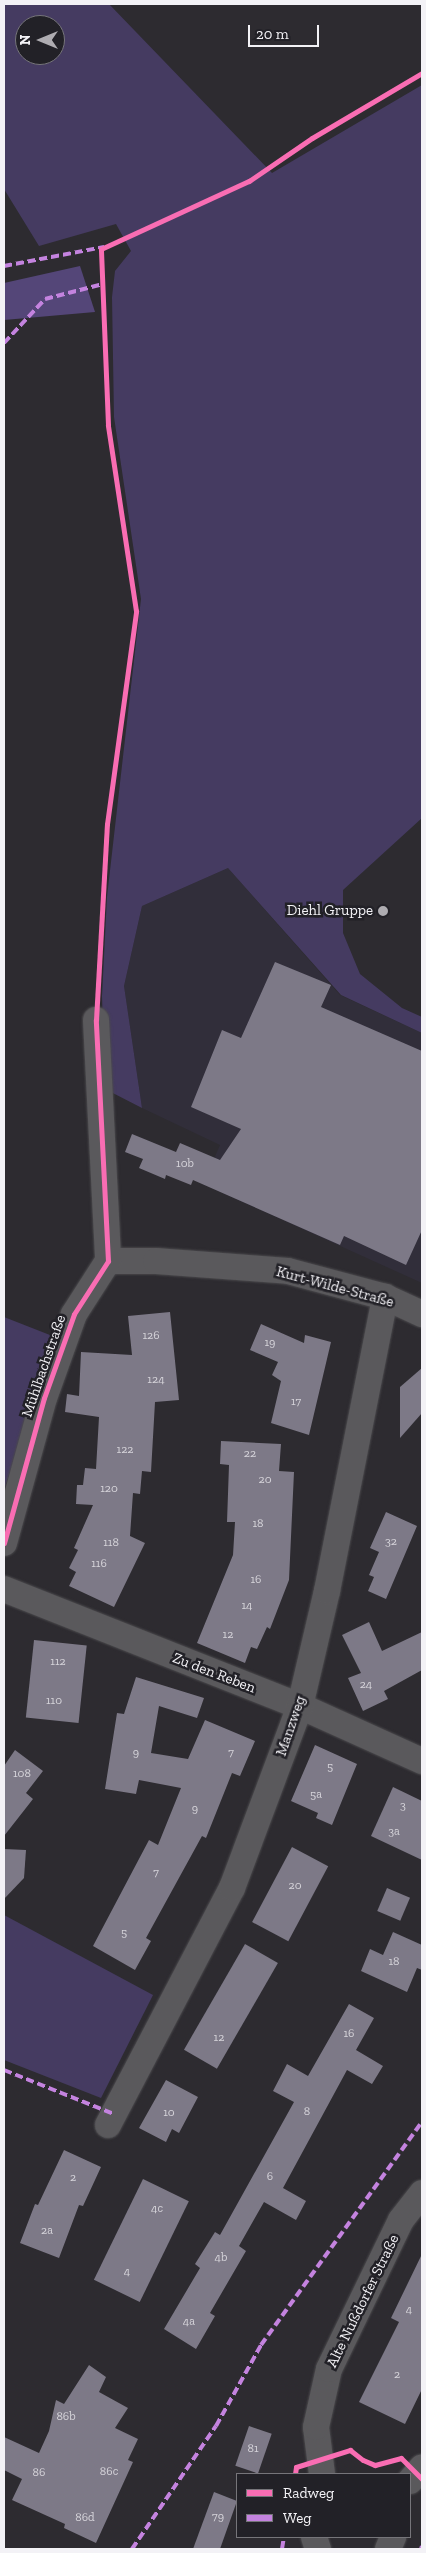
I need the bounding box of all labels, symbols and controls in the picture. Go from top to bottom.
north arrow [15,15,65,65]
scale bar [251,15,322,47]
text: 20 m [256,25,289,43]
text: N [17,35,34,45]
place label: Diehl Gruppe [287,902,373,920]
marker: Diehl Gruppe [377,905,389,917]
house number: 10b [176,1157,194,1171]
street label: Kurt-Wilde-Straße [274,1263,396,1311]
street label: Mühlbachstraße [18,1313,70,1419]
house number: 126 [142,1329,160,1343]
house number: 19 [265,1336,275,1350]
house number: 124 [147,1373,165,1387]
house number: 17 [291,1395,301,1409]
house number: 122 [117,1443,133,1457]
house number: 22 [244,1447,256,1461]
house number: 20 [258,1473,272,1487]
house number: 120 [100,1482,118,1496]
house number: 18 [252,1517,264,1531]
house number: 32 [385,1535,397,1549]
house number: 118 [103,1536,119,1550]
house number: 116 [91,1557,107,1571]
house number: 16 [251,1573,261,1587]
house number: 14 [241,1599,253,1613]
house number: 12 [223,1628,233,1642]
street label: Zu den Reben [170,1649,258,1697]
house number: 112 [50,1655,66,1669]
house number: 24 [360,1678,372,1692]
house number: 110 [46,1694,62,1708]
street label: Manzweg [272,1694,310,1758]
house number: 9 [133,1746,139,1760]
house number: 7 [228,1746,234,1760]
house number: 5 [327,1760,333,1774]
house number: 108 [13,1767,31,1781]
house number: 5a [310,1788,322,1802]
house number: 3 [400,1799,406,1813]
house number: 9 [192,1802,198,1816]
house number: 3a [388,1825,400,1839]
house number: 7 [153,1866,159,1880]
house number: 20 [288,1879,302,1893]
house number: 5 [121,1926,127,1940]
house number: 18 [388,1955,400,1969]
house number: 16 [344,2027,354,2041]
house number: 12 [214,2031,224,2045]
house number: 8 [304,2105,310,2119]
house number: 10 [163,2106,175,2120]
house number: 6 [267,2170,273,2184]
house number: 2 [70,2171,76,2185]
house number: 4c [151,2202,163,2216]
house number: 2a [41,2224,53,2238]
street label: Alte Nußdorfer Straße [323,2231,403,2371]
house number: 4b [215,2251,227,2265]
house number: 4 [124,2265,130,2279]
house number: 4 [406,2303,412,2317]
house number: 4a [183,2315,195,2329]
house number: 2 [394,2368,400,2382]
house number: 86b [56,2410,76,2424]
house number: 81 [247,2442,259,2456]
house number: 86c [100,2465,118,2479]
house number: 86 [33,2466,45,2480]
legend [236,2473,411,2538]
text: Radweg [283,2484,334,2502]
text: Weg [283,2509,312,2527]
house number: 79 [212,2510,224,2524]
house number: 86d [75,2511,95,2525]

